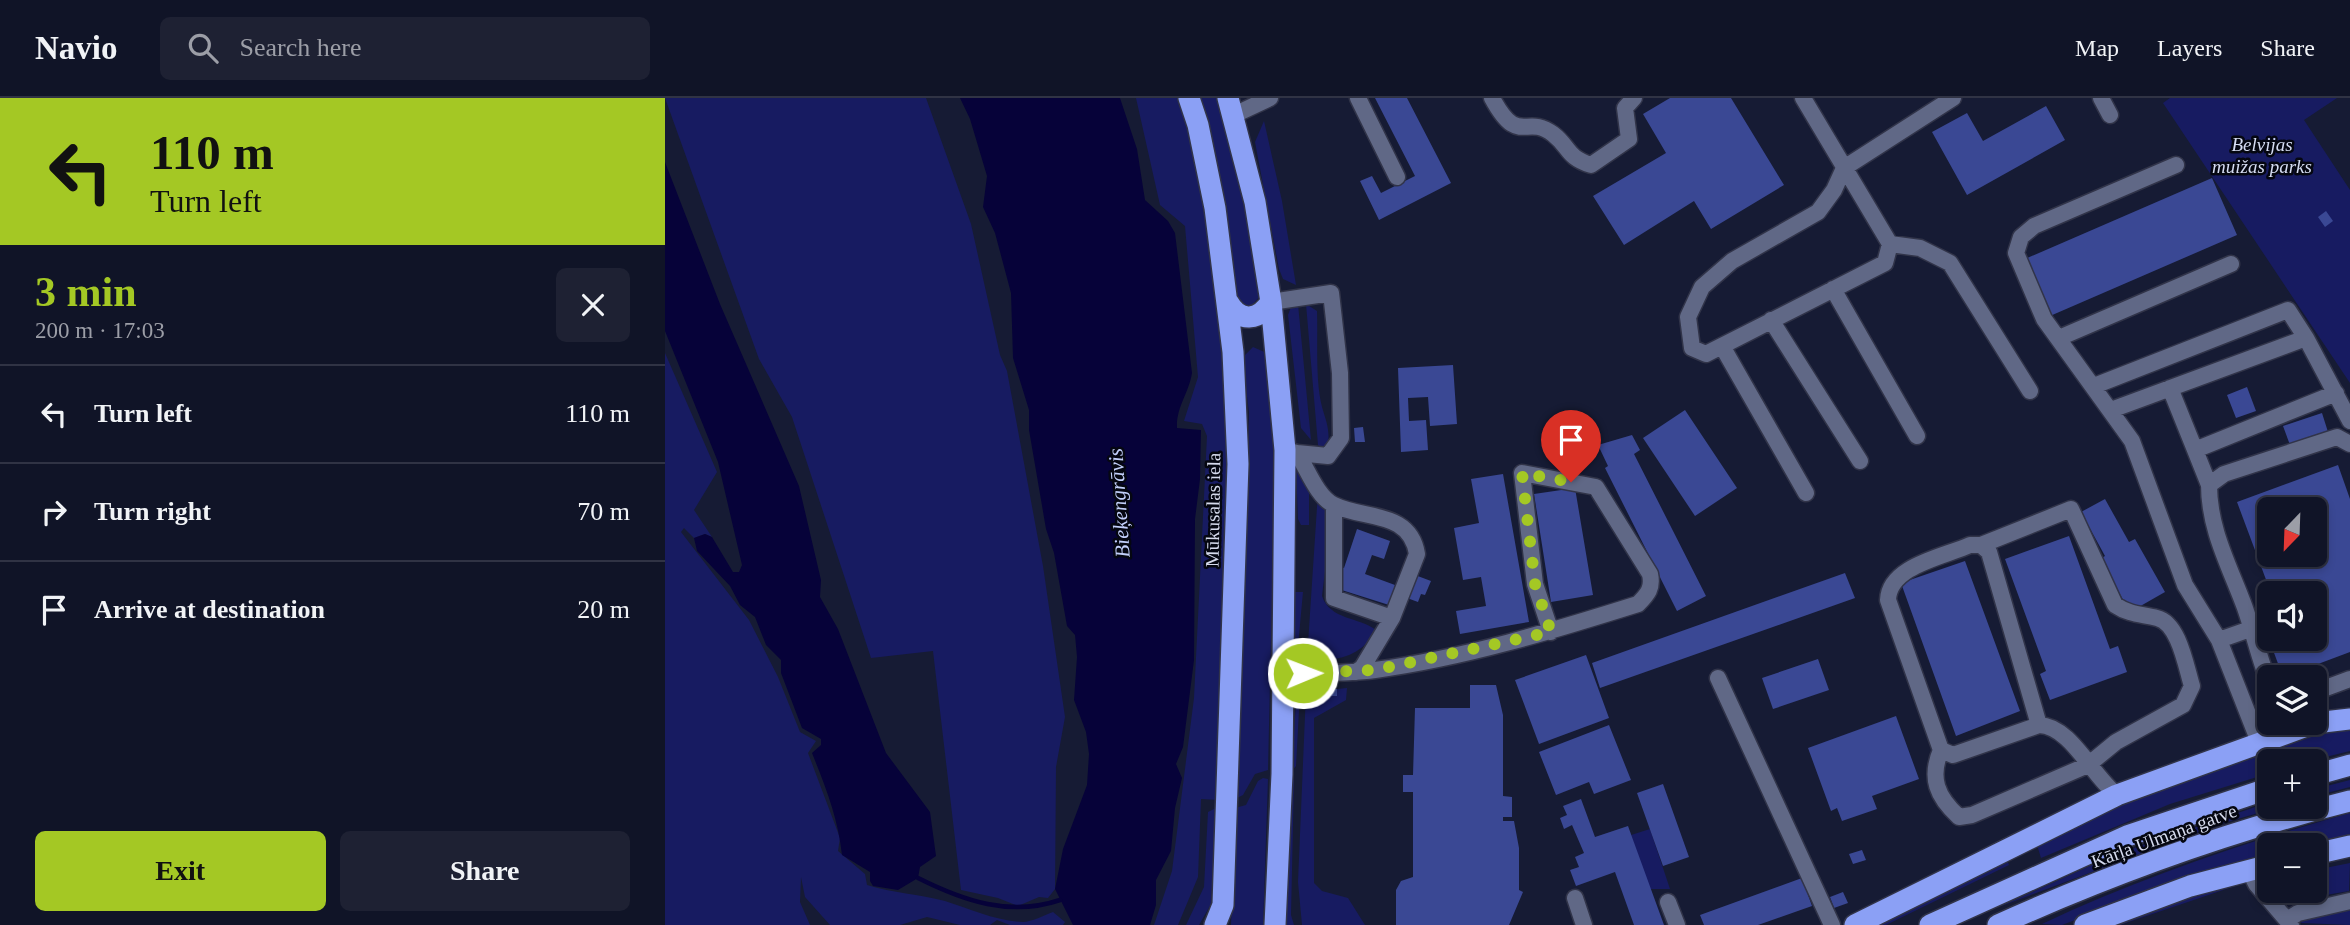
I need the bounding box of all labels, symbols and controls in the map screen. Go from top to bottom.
search box [160,17,650,80]
icon: search [184,29,222,67]
text: Navio [35,30,118,66]
text: Search here [240,33,361,62]
text: Map [2075,35,2119,61]
text: Layers [2157,35,2222,61]
text: Share [2260,35,2315,61]
text: 110 m [150,125,274,180]
icon: left [35,126,126,217]
park label: Belvijas muižas parks [2212,134,2312,177]
text: Turn left [150,183,262,219]
button: close [556,268,630,342]
text: 3 min [35,269,137,315]
text: 200 m · 17:03 [35,318,165,343]
icon: left [35,395,73,433]
text: Turn left [94,399,192,428]
text: 110 m [565,399,630,428]
pin [1541,410,1601,482]
icon: arrive [1552,421,1590,459]
water label: Bieķengrāvis [1103,447,1135,559]
street label: Mūkusalas iela [1202,452,1225,567]
icon: right [35,493,73,531]
text: Turn right [94,497,211,526]
text: 70 m [577,497,630,526]
north arrow [2257,497,2327,567]
map controls [2257,497,2327,903]
button: sound [2257,581,2327,651]
icon: arrive [35,591,73,629]
text: Arrive at destination [94,595,325,624]
text: 20 m [577,595,630,624]
position arrow [1266,636,1340,710]
button: layers [2257,665,2327,735]
button: + [2257,749,2327,819]
street label: Kārļa Ulmaņa gatve [2089,800,2239,872]
button: Exit [35,831,326,911]
button: Share [340,831,630,911]
button: − [2257,833,2327,903]

